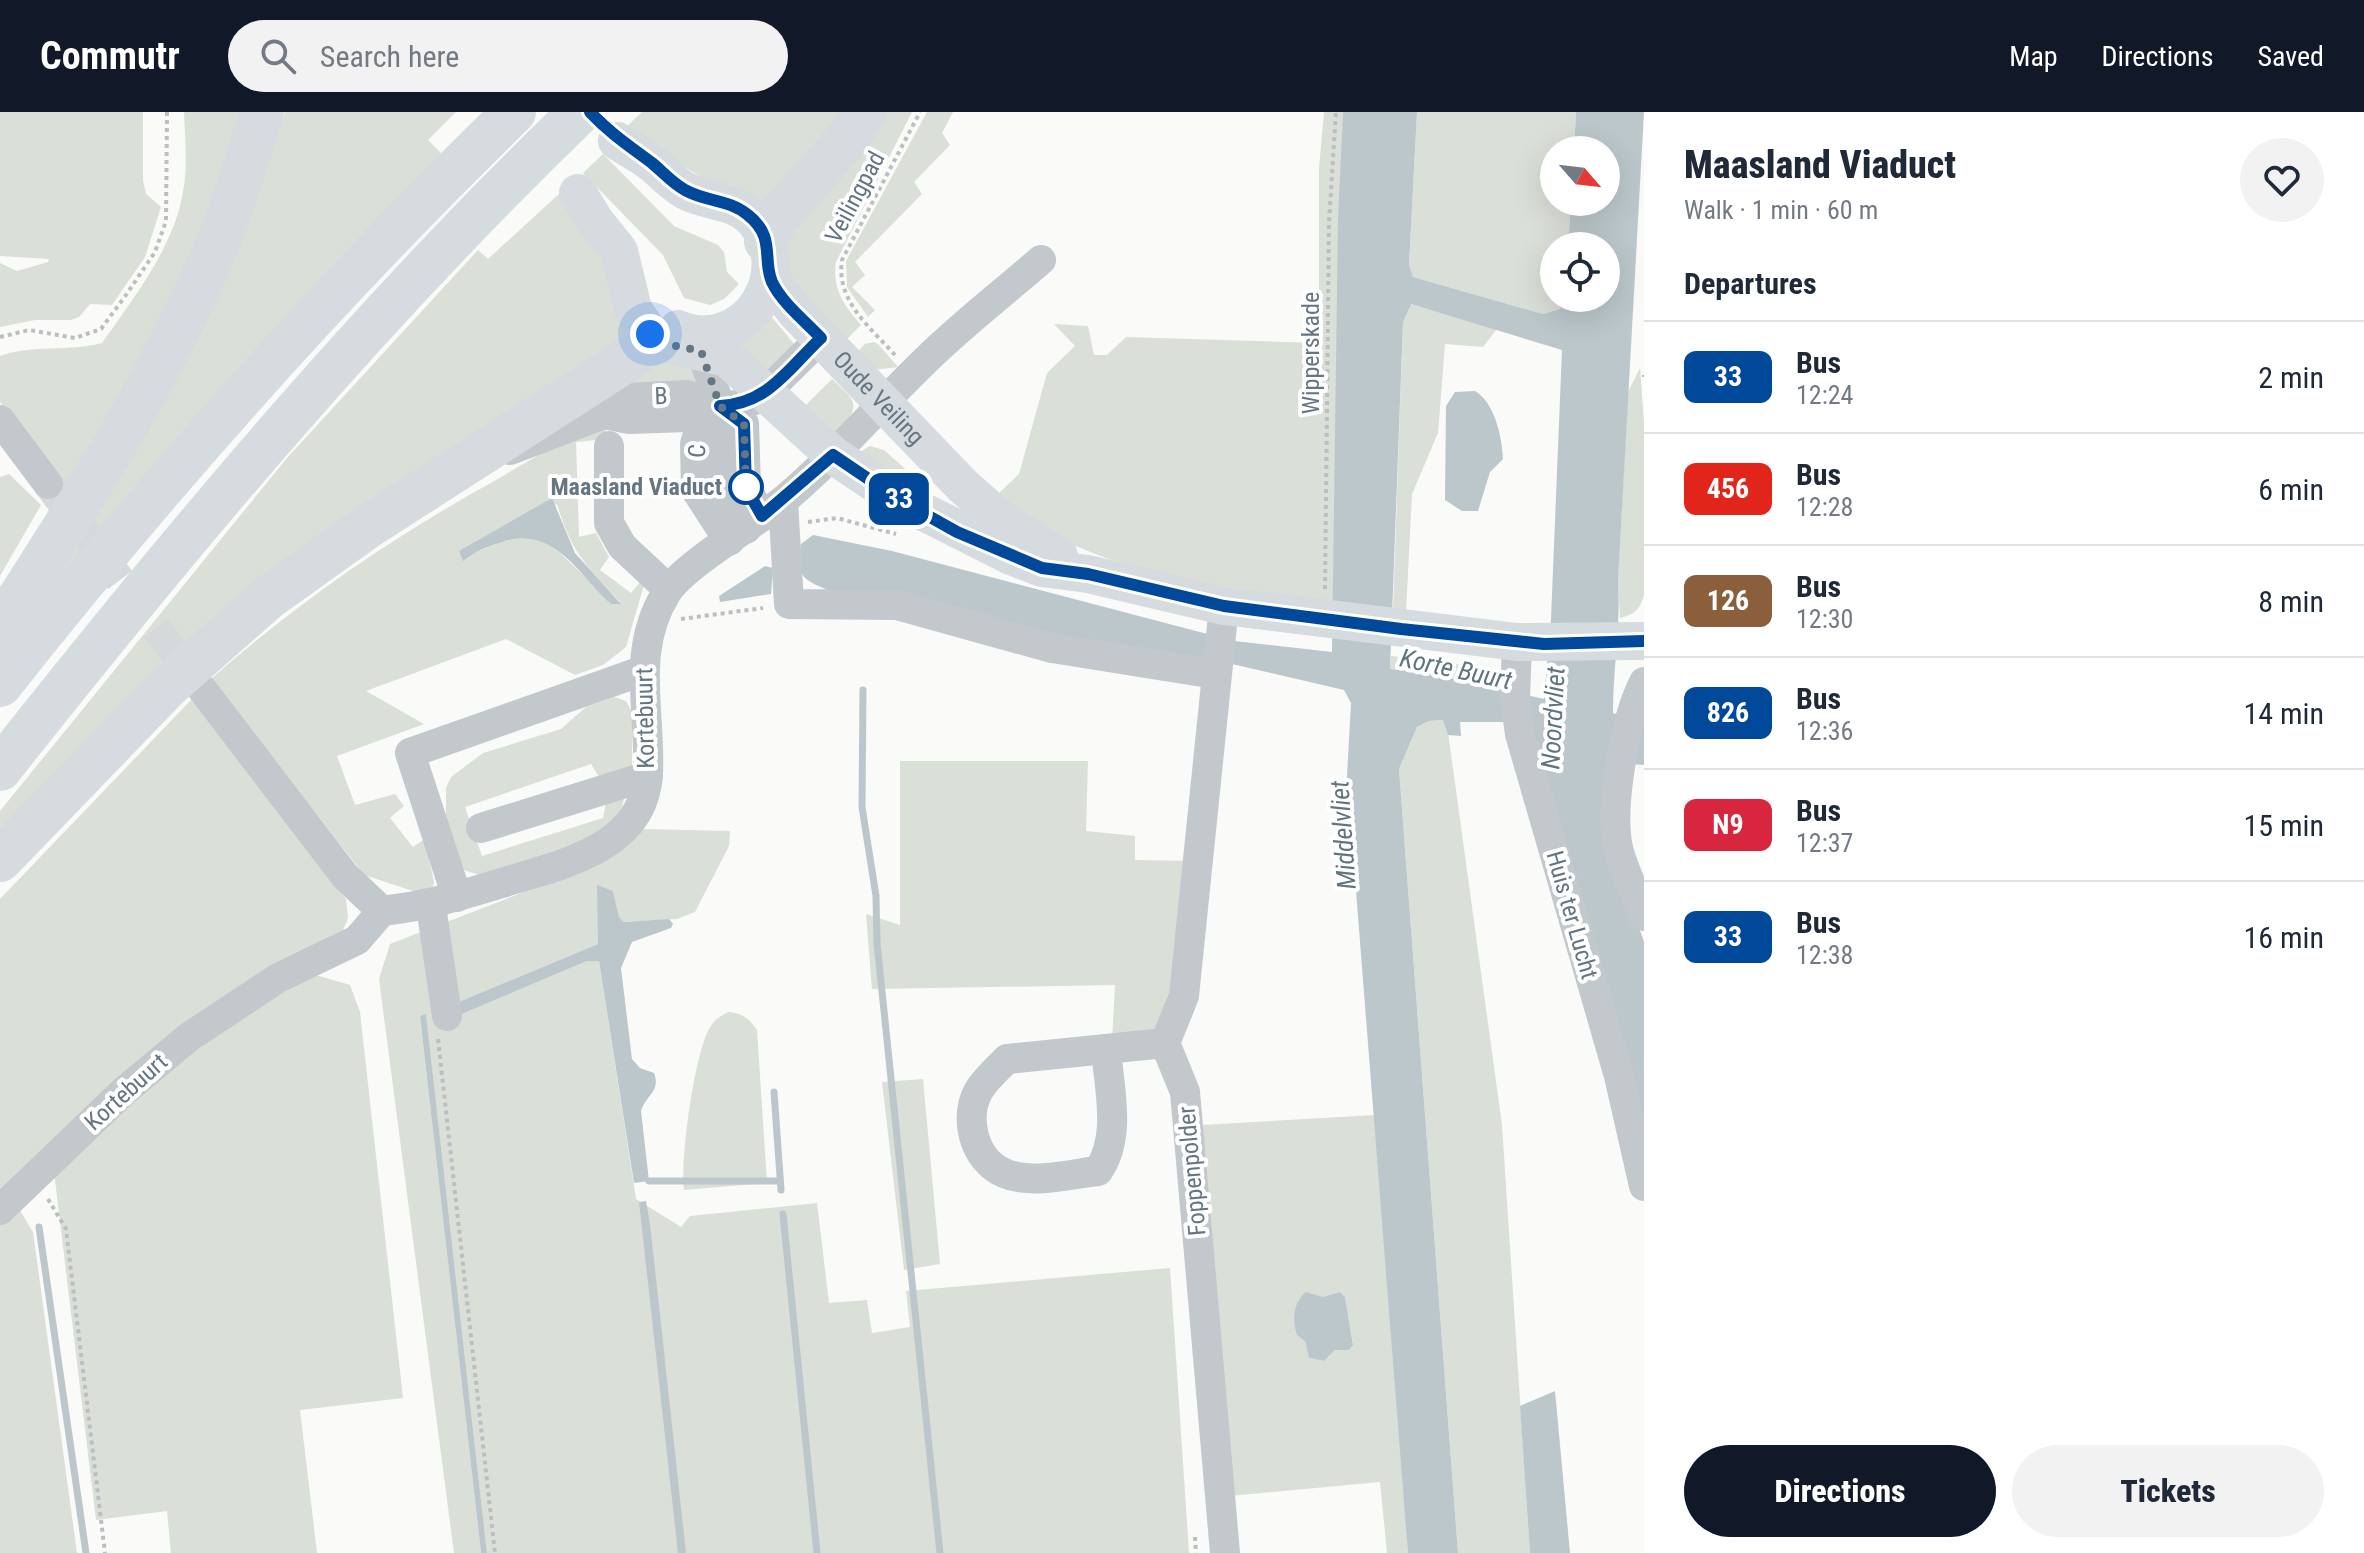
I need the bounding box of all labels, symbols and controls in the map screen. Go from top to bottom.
search box [228,20,788,92]
text: Commutr [40,34,180,78]
icon: search [256,34,300,78]
text: Search here [320,39,459,74]
text: Map [2009,40,2058,73]
text: Directions [2102,40,2213,73]
text: Saved [2257,40,2324,73]
north arrow [1540,136,1620,216]
map controls [1540,136,1620,312]
button: heart [2240,138,2324,222]
text: Maasland Viaduct [1684,143,1956,187]
street label: Veilingpad [819,147,891,247]
text: Walk · 1 min · 60 m [1684,195,1878,225]
button: locate [1540,232,1620,312]
text: Departures [1684,266,1817,301]
street label: Wipperskade [1297,292,1325,414]
your location [630,314,670,354]
text: Bus [1796,345,1841,380]
street label: Oude Veiling [827,346,930,451]
text: 33 [1714,360,1742,393]
text: 2 min [2258,360,2324,395]
text: 12:24 [1796,380,1853,410]
street label: B [654,382,668,410]
street label: C [682,443,712,459]
text: Bus [1796,457,1841,492]
marker: Maasland Viaduct [729,470,763,504]
text: 456 [1707,472,1749,505]
text: 6 min [2258,472,2324,507]
place label: Maasland Viaduct [550,473,722,501]
line badge: 33 [863,473,935,525]
text: 33 [885,482,913,515]
text: 12:28 [1796,492,1853,522]
text: Bus [1796,569,1841,604]
text: 126 [1707,584,1749,617]
text: 8 min [2258,584,2324,619]
text: 12:30 [1796,604,1853,634]
water label: Korte Buurt [1397,643,1515,696]
water label: Noordvliet [1535,665,1571,770]
street label: Kortebuurt [630,667,660,769]
text: Bus [1796,681,1841,716]
text: 826 [1707,696,1749,729]
text: 14 min [2243,696,2324,731]
text: 12:36 [1796,716,1853,746]
water label: Middelvliet [1324,779,1362,890]
text: Bus [1796,793,1841,828]
text: N9 [1712,808,1744,841]
text: 15 min [2243,808,2324,843]
text: 12:37 [1796,828,1853,858]
street label: Huis ter Lucht [1540,848,1604,982]
text: Bus [1796,905,1841,940]
text: 33 [1714,920,1742,953]
text: 16 min [2243,920,2324,955]
text: 12:38 [1796,940,1853,970]
street label: Kortebuurt [79,1048,173,1136]
street label: Foppenpolder [1172,1105,1212,1237]
button: Directions [1684,1445,1996,1537]
button: Tickets [2012,1445,2324,1537]

